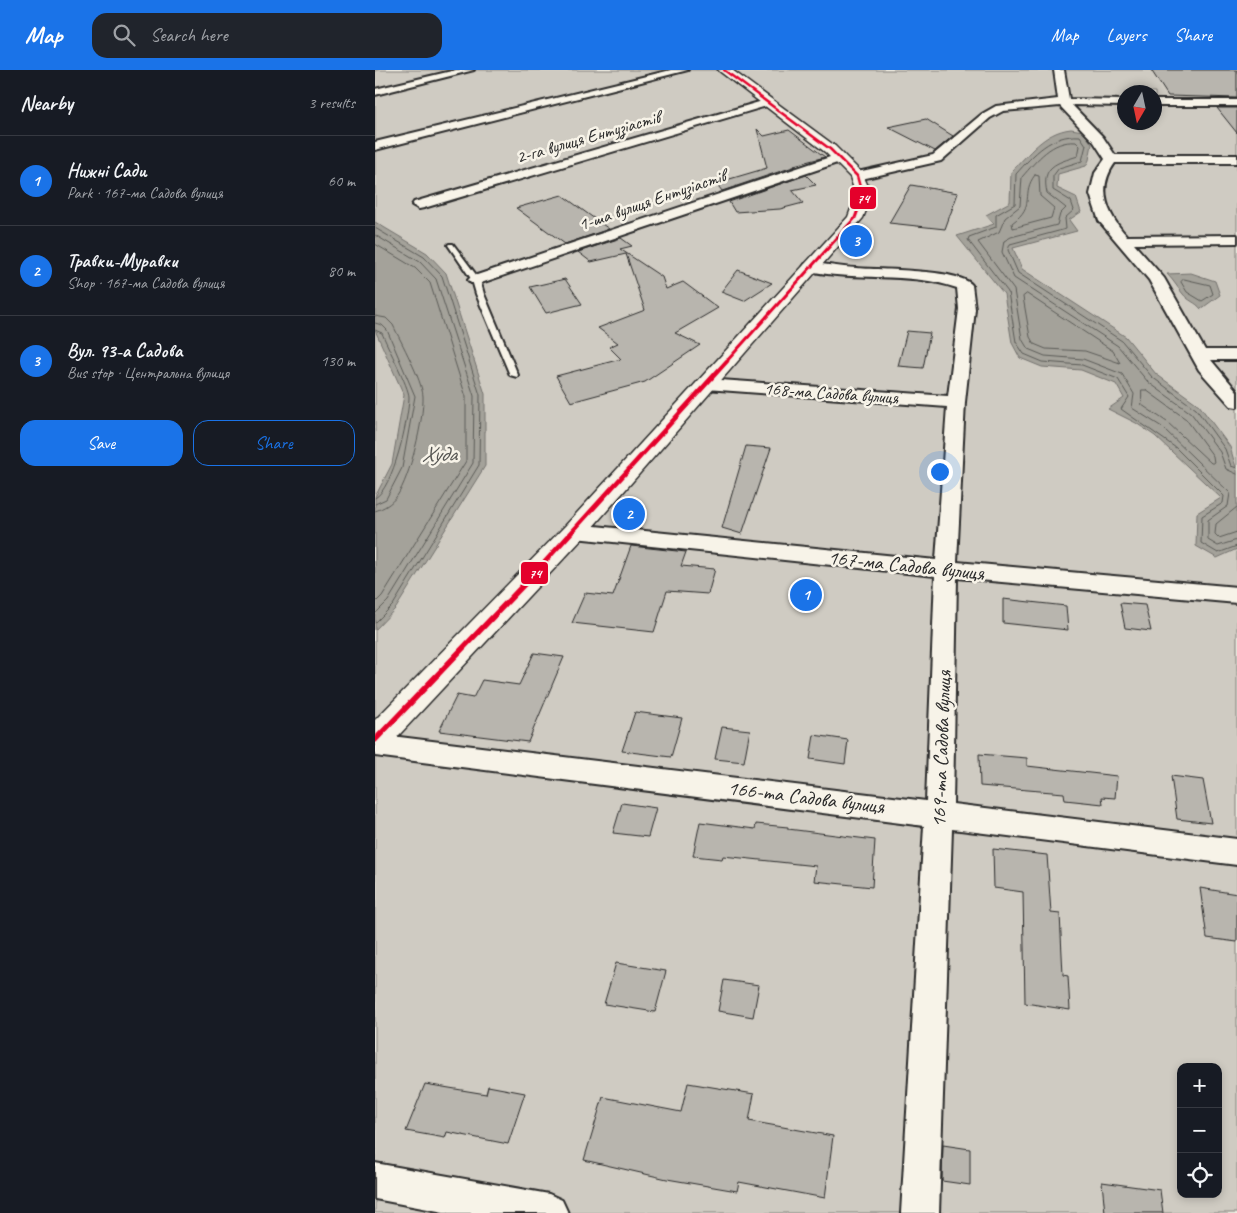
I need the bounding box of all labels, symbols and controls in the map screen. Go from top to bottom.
search box [92,13,442,58]
text: Map [25,20,62,50]
icon: search [110,21,138,49]
text: Search here [150,23,228,47]
text: Map [1051,24,1079,46]
text: Layers [1107,24,1146,46]
text: Share [1174,24,1212,46]
north arrow [1117,85,1162,130]
text: Nearby [20,90,73,116]
text: 3 results [308,93,355,113]
street label: 2-га вулиця Ентузіастів [513,105,667,169]
text: Нижні Сади [67,159,147,183]
street label: 1-ша вулиця Ентузіастів [575,163,733,236]
text: 1 [32,171,40,191]
text: 60 m [328,171,355,191]
text: Park · 167-ма Садова вулиця [67,183,223,203]
line badge: 74 [849,186,877,210]
text: 74 [857,190,871,207]
pin: 3 [840,222,872,260]
text: Травки-Муравки [67,249,177,273]
text: 2 [32,261,40,281]
text: 80 m [328,261,355,281]
text: Shop · 167-ма Садова вулиця [67,273,225,293]
text: Вул. 93-а Садова [67,339,182,363]
text: 3 [32,351,40,371]
text: 130 m [321,351,355,371]
text: Bus stop · Центральна вулиця [67,363,229,383]
street label: 168-ма Садова вулиця [763,377,900,409]
button: Save [20,420,183,466]
button: Share [193,420,355,466]
water label: Худа [422,440,458,468]
your location [927,459,953,485]
pin: 2 [613,495,645,533]
street label: 167-ма Садова вулиця [827,544,987,586]
line badge: 74 [520,561,549,585]
text: 74 [529,565,543,582]
pin: 1 [790,576,822,614]
street label: 169-та Садова вулиця [925,669,957,828]
street label: 166-та Садова вулиця [726,775,887,820]
map controls [1177,1063,1222,1198]
button: + [1177,1063,1222,1108]
button: − [1177,1108,1222,1153]
button: locate [1177,1153,1222,1198]

